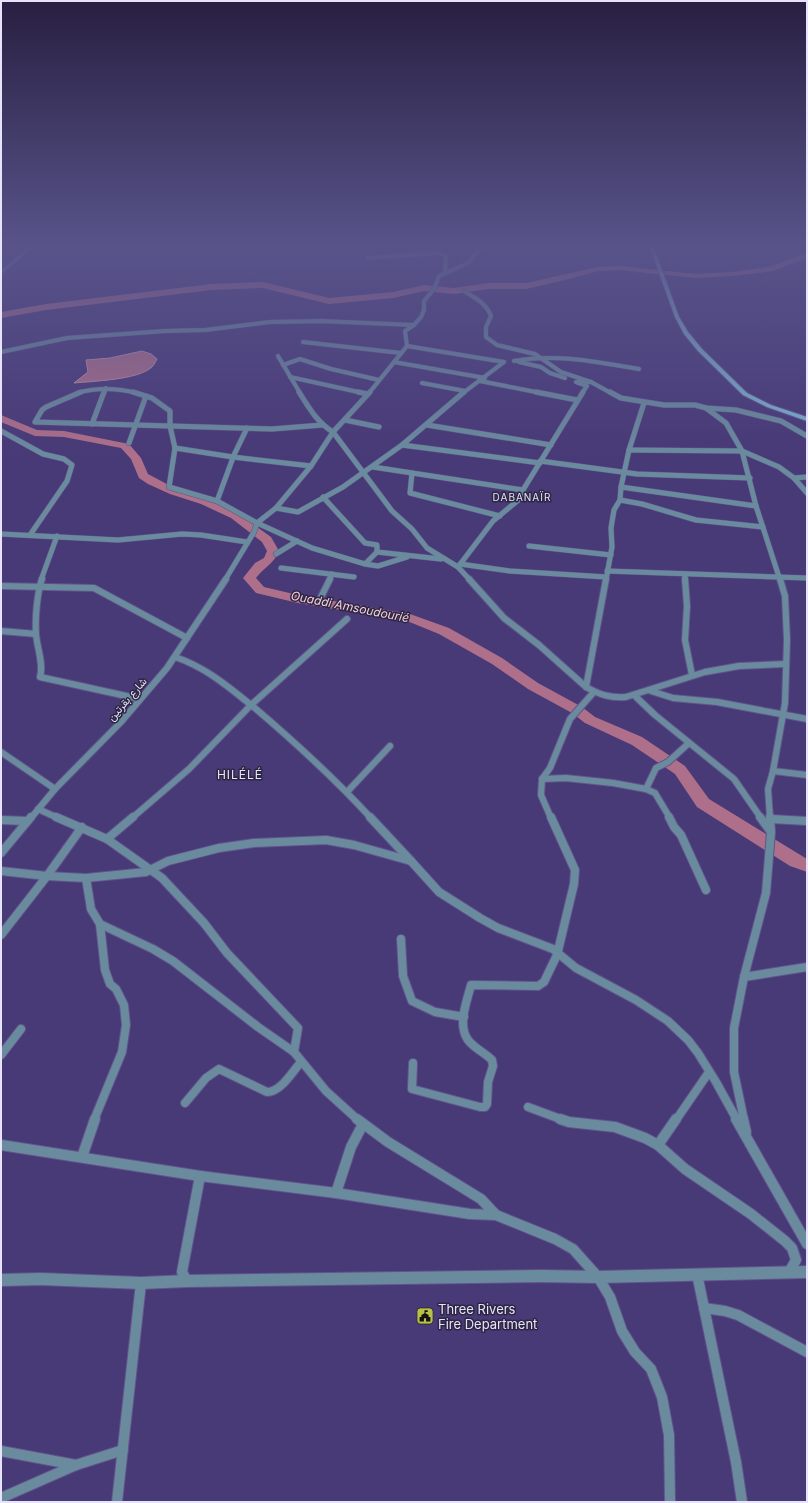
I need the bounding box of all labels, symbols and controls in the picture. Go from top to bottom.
district label: DABANAÏR [493,491,551,503]
water label: Ouaddi Amsoudourié [290,588,411,625]
street label: شارع بقرتين [104,674,151,724]
district label: HILÉLÉ [217,767,263,782]
place label: Three Rivers Fire Department [438,1301,537,1332]
public building icon: Three Rivers Fire Department [415,1306,435,1326]

